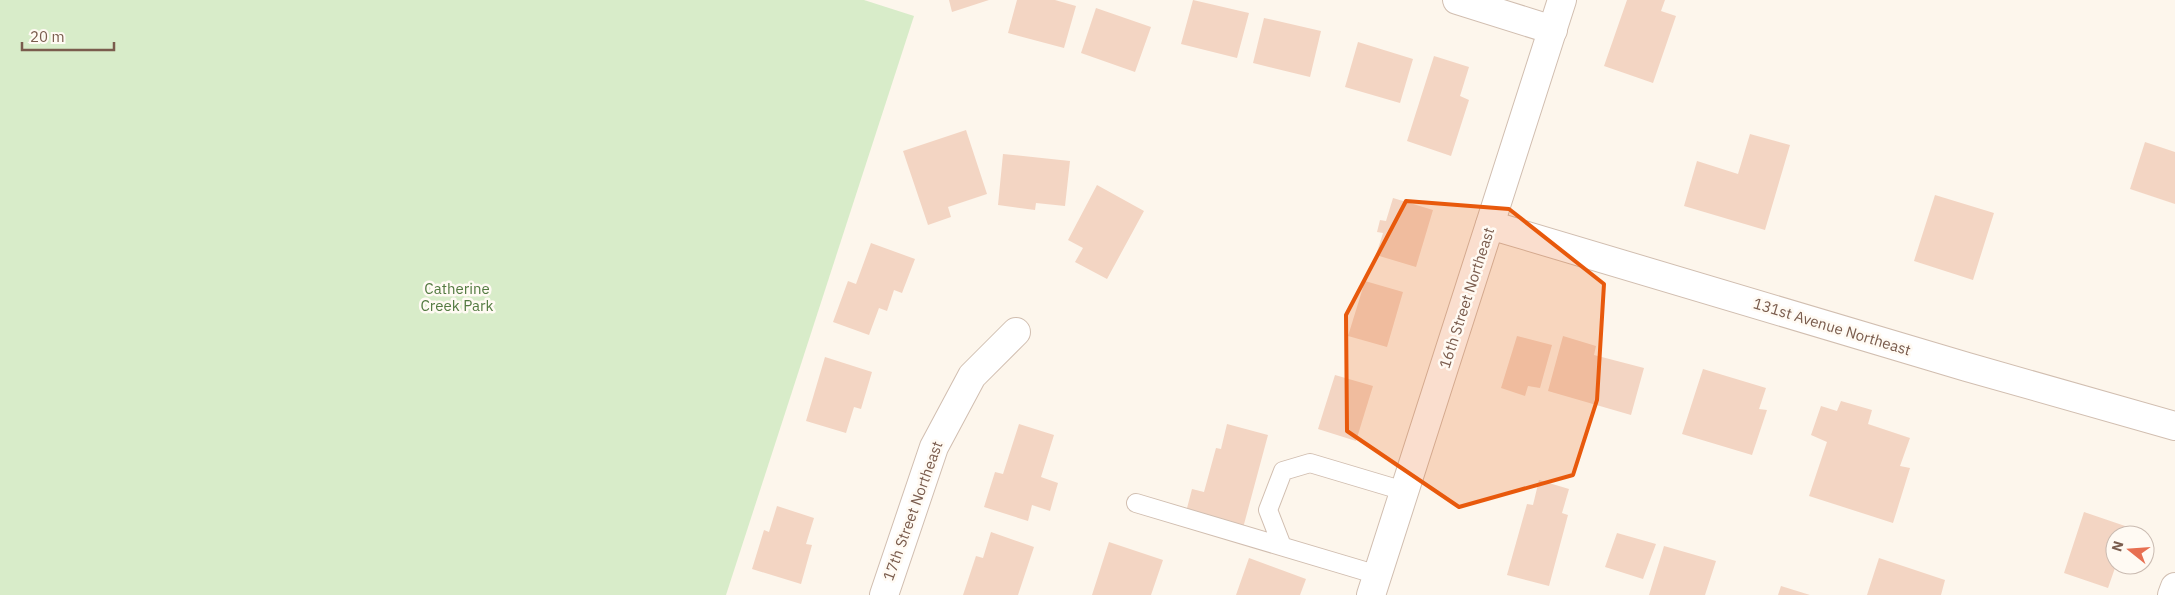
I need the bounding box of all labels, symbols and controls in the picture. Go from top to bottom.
scale bar [22,20,115,52]
text: 20 m [30,27,65,46]
street label: 16th Street Northeast [1435,225,1498,371]
park label: Catherine Creek Park [420,279,494,315]
street label: 131st Avenue Northeast [1751,294,1913,360]
street label: 17th Street Northeast [878,438,947,583]
north arrow [2105,525,2155,575]
text: N [2107,539,2128,554]

